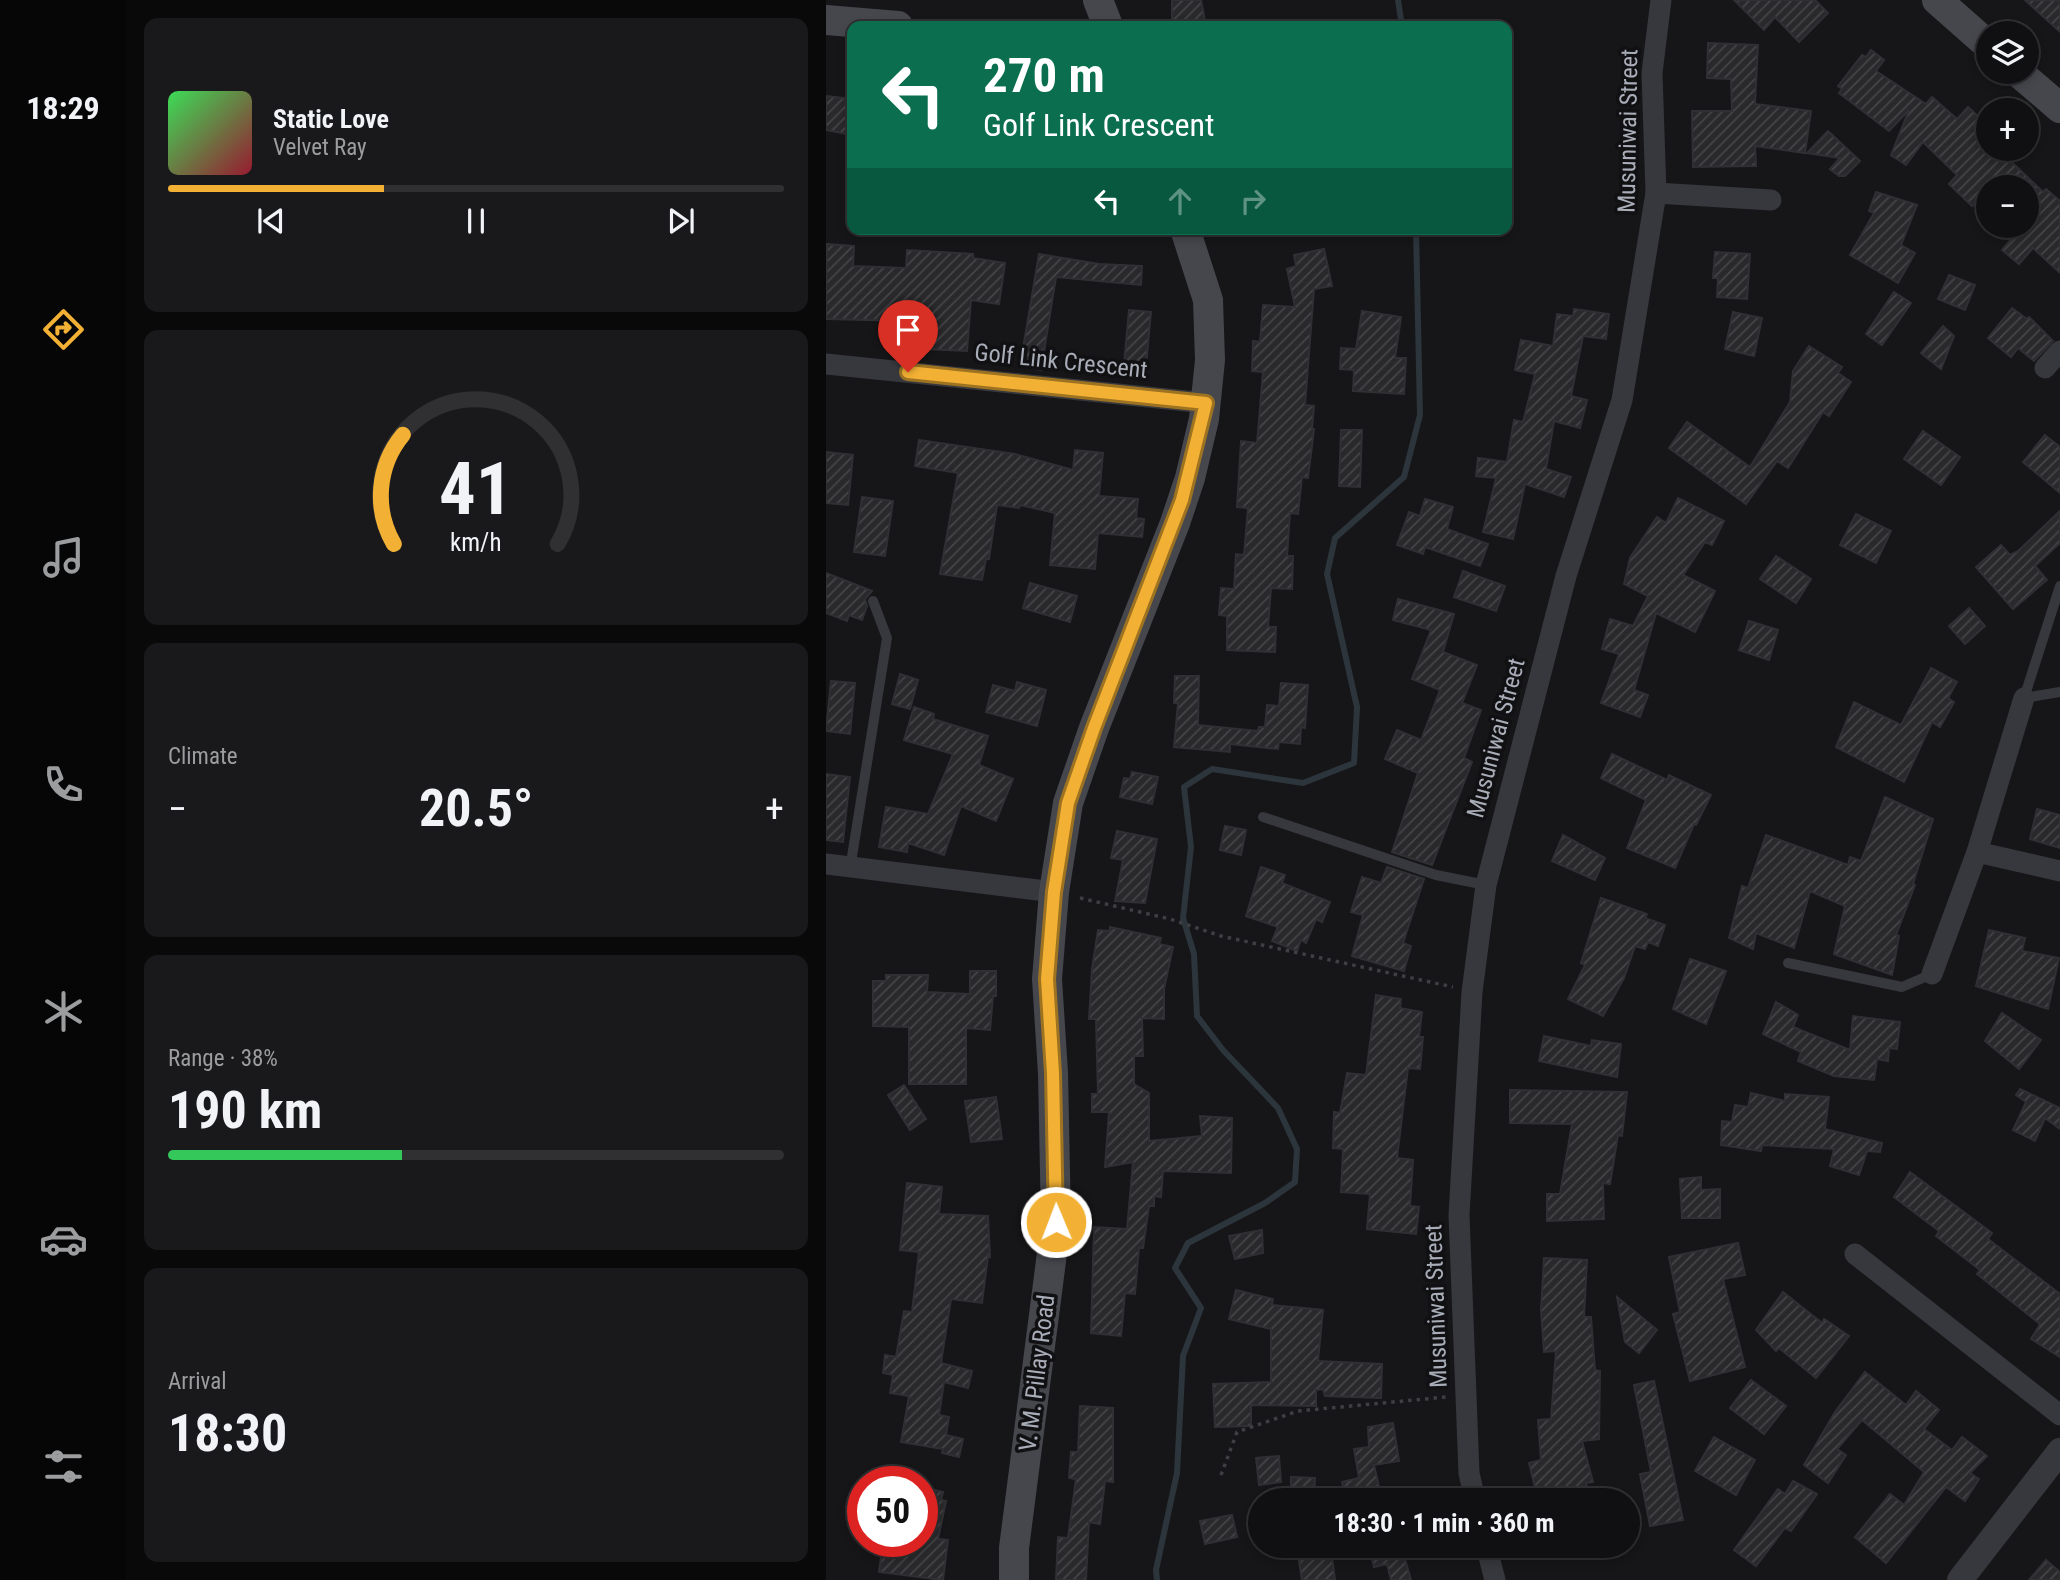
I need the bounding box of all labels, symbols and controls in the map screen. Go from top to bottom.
map controls [1976,21,2039,238]
button: layers [1976,21,2039,84]
text: 270 m [983,47,1105,104]
icon: left [868,49,959,140]
street label: Musuniwai Street [1613,49,1643,213]
text: 18:29 [26,89,100,127]
button: + [1976,98,2039,161]
text: Static Love [273,104,389,134]
text: Golf Link Crescent [983,106,1215,144]
text: Velvet Ray [273,134,367,161]
button: − [1976,175,2039,238]
icon: left [1088,182,1126,220]
icon: ahead [1161,182,1199,220]
icon: right [1234,182,1272,220]
icon: previous [252,202,290,240]
icon: pause [457,202,495,240]
icon: next [662,202,700,240]
pin [878,300,938,372]
icon: directions [39,305,88,354]
icon: arrive [889,311,927,349]
street label: Golf Link Crescent [973,338,1149,384]
text: 41 [439,446,513,532]
text: km/h [450,527,502,556]
icon: music [39,533,88,582]
street label: Musuniwai Street [1461,655,1531,821]
text: Climate [168,743,238,770]
icon: phone [39,760,88,809]
text: 20.5° [419,778,533,839]
text: − [168,787,187,831]
text: + [765,787,784,831]
icon: climate [39,987,88,1036]
text: Range · 38% [168,1045,278,1072]
text: 190 km [168,1080,322,1141]
position arrow [1019,1185,1093,1259]
icon: car [39,1215,88,1264]
street label: Musuniwai Street [1419,1224,1453,1388]
street label: V. M. Pillay Road [1014,1293,1060,1453]
text: Arrival [168,1368,227,1395]
text: 18:30 [168,1403,287,1464]
icon: filters [39,1442,88,1491]
speed limit sign: 50 [847,1466,938,1557]
text: 18:30 · 1 min · 360 m [1334,1508,1554,1538]

